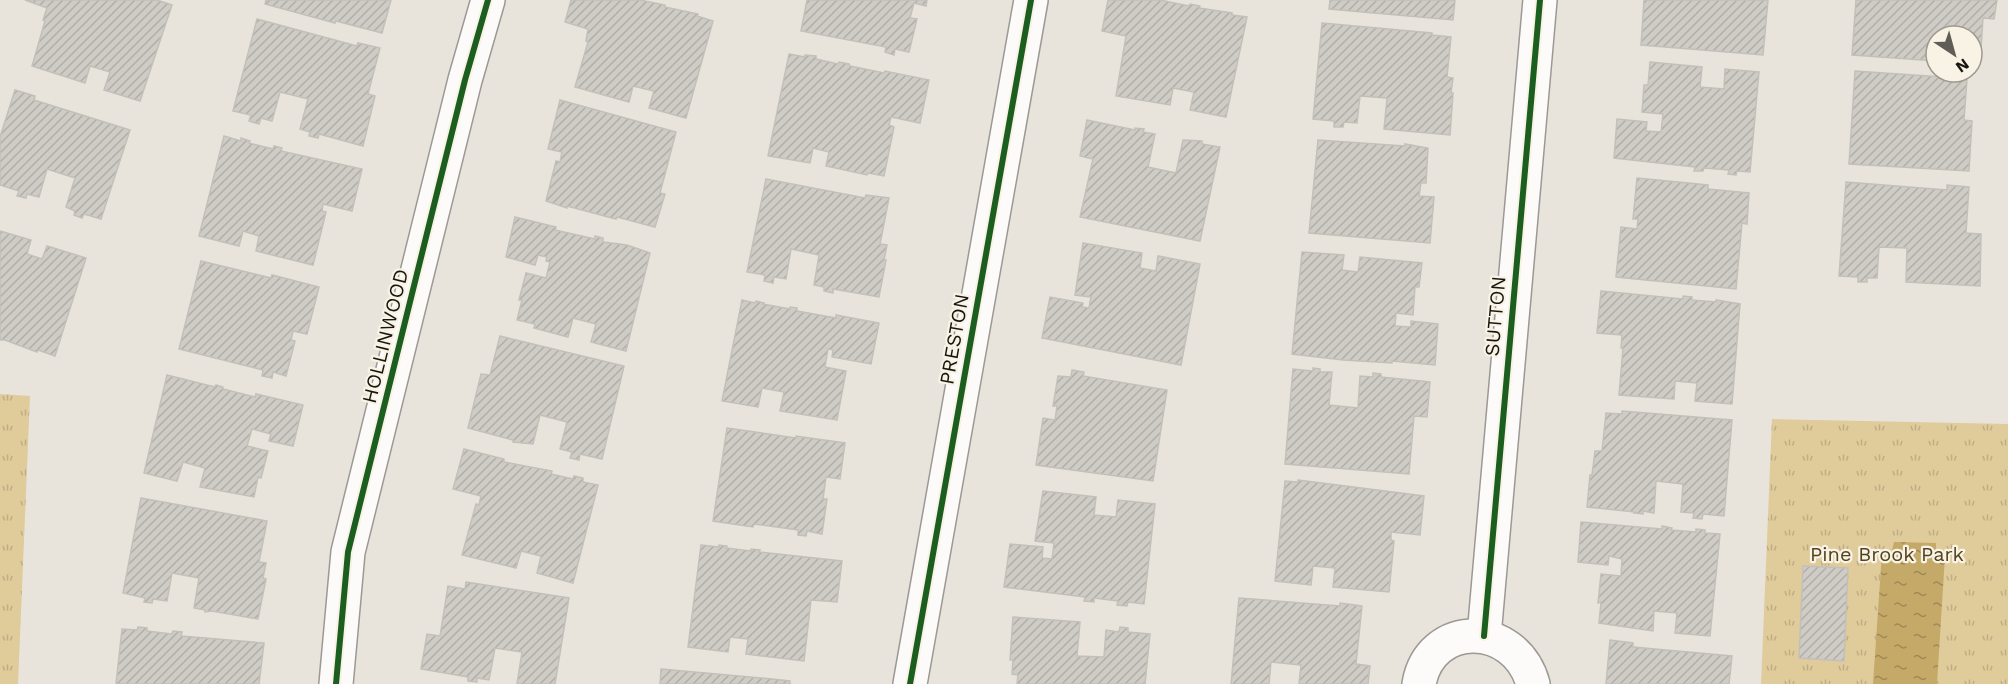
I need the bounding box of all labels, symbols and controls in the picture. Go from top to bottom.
north arrow [1924,24,1984,84]
text: N [1952,55,1973,77]
street label: HOLLINWOOD [357,266,413,406]
street label: SUTTON [1480,275,1510,357]
street label: PRESTON [934,292,974,386]
park label: Pine Brook Park [1810,542,1964,566]

